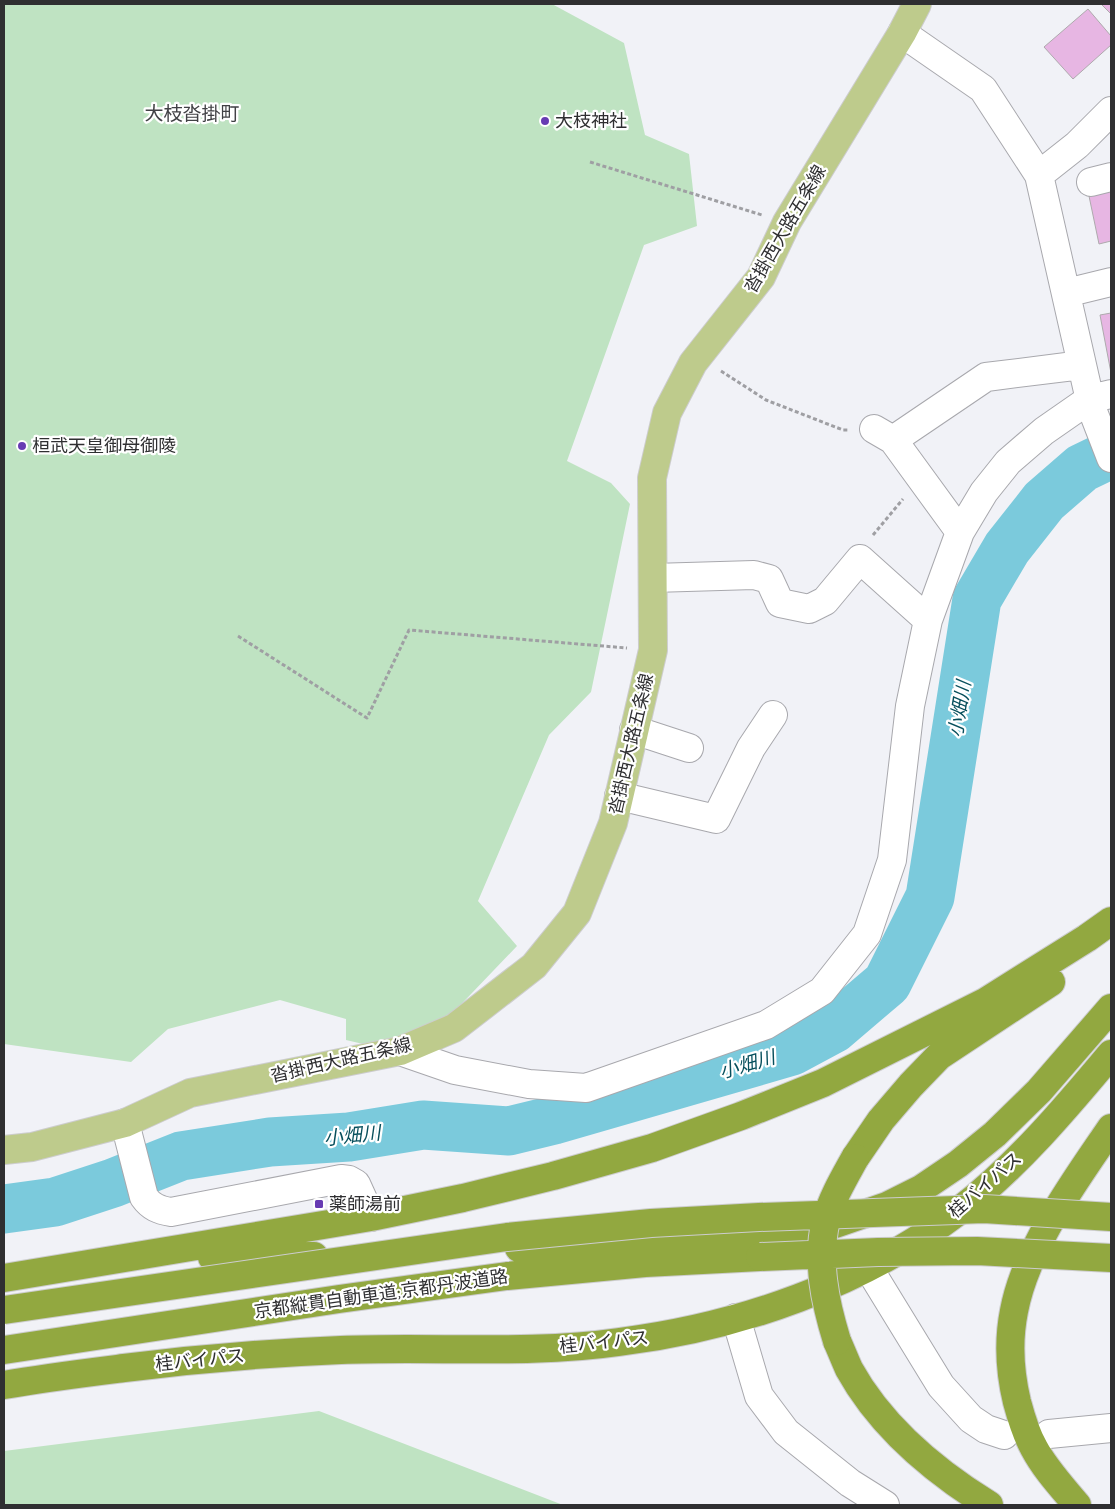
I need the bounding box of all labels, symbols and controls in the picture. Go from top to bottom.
district label: 大枝沓掛町 [144,104,240,124]
place label: 大枝神社 [555,112,627,131]
marker: 大枝神社 [539,115,551,127]
street label: 沓掛西大路五条線 [740,162,830,296]
place label: 桓武天皇御母御陵 [32,436,176,456]
marker: 桓武天皇御母御陵 [16,440,28,452]
street label: 沓掛西大路五条線 [605,672,657,816]
water label: 小畑川 [946,677,975,739]
street label: 沓掛西大路五条線 [269,1034,413,1086]
water label: 小畑川 [717,1047,779,1082]
water label: 小畑川 [323,1123,383,1149]
street label: 桂バイパス [945,1149,1025,1222]
place label: 薬師湯前 [329,1194,401,1214]
marker: 薬師湯前 [313,1198,325,1210]
street label: 京都縦貫自動車道;京都丹波道路 [253,1266,509,1322]
street label: 桂バイパス [558,1328,650,1357]
street label: 桂バイパス [154,1346,246,1375]

